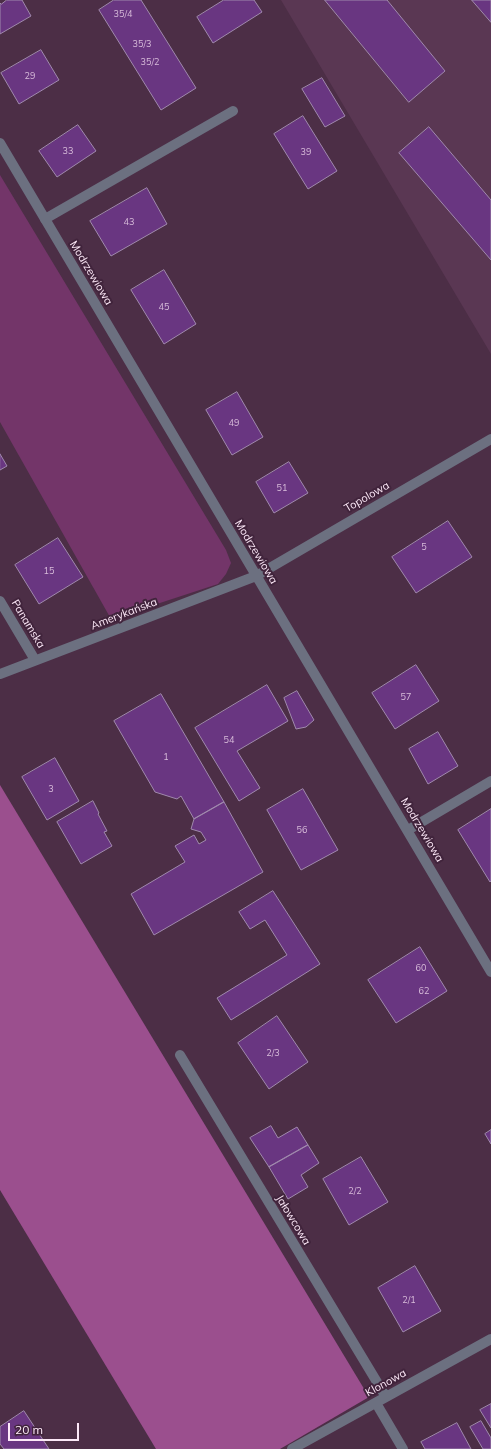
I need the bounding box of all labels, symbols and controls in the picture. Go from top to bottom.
house number: 35/4 [114,9,132,19]
house number: 35/3 [133,39,151,49]
house number: 35/2 [141,57,159,67]
house number: 29 [25,71,35,81]
house number: 33 [63,146,73,156]
house number: 39 [301,147,311,157]
house number: 43 [124,217,134,227]
street label: Modrzewiowa [67,239,115,307]
house number: 45 [159,302,169,312]
house number: 49 [229,418,239,428]
street label: Topolowa [342,479,392,515]
house number: 51 [277,483,287,493]
street label: Modrzewiowa [232,518,280,586]
house number: 5 [421,542,427,552]
house number: 15 [44,566,54,576]
street label: Amerykańska [89,595,159,633]
street label: Panamska [8,598,48,650]
house number: 57 [401,692,411,702]
house number: 54 [224,735,234,745]
house number: 1 [163,752,169,762]
house number: 3 [48,784,54,794]
street label: Modrzewiowa [398,796,446,864]
house number: 56 [297,825,307,835]
house number: 60 [416,963,426,973]
house number: 62 [419,986,429,996]
house number: 2/3 [266,1048,280,1058]
house number: 2/2 [348,1186,362,1196]
street label: Jałowcowa [273,1193,313,1247]
house number: 2/1 [402,1295,416,1305]
street label: Klonowa [363,1366,409,1400]
scale bar [10,1415,81,1441]
text: 20 m [15,1422,43,1437]

